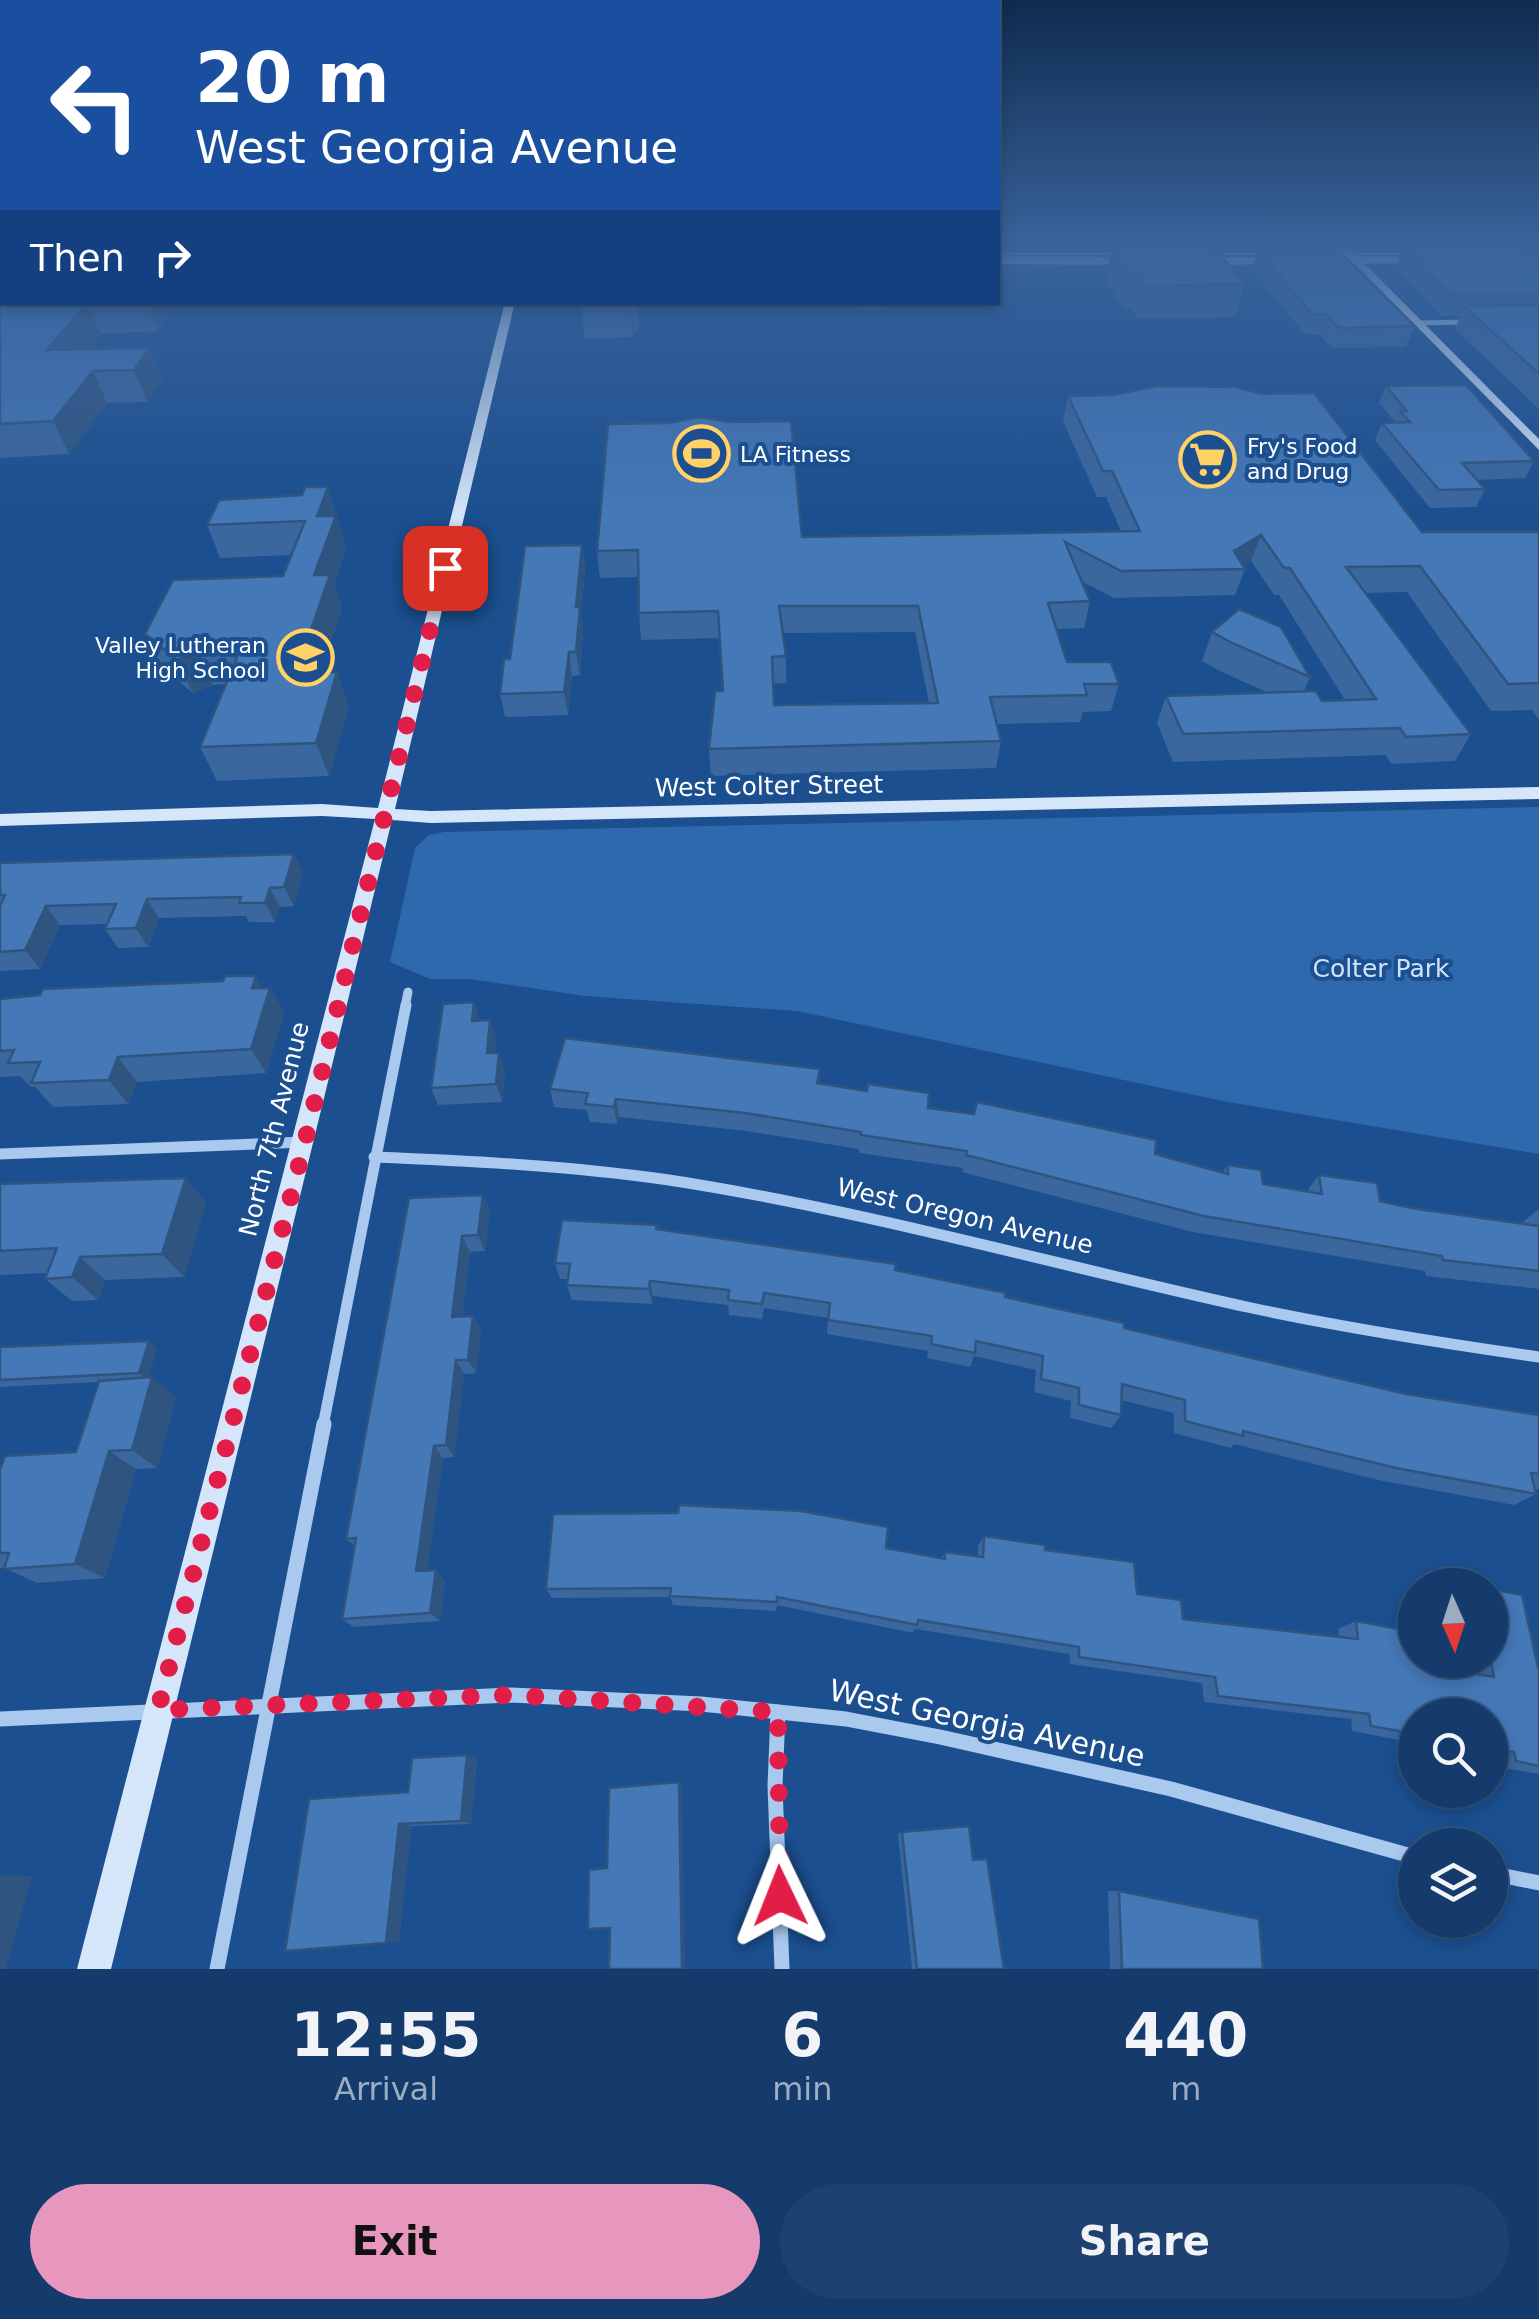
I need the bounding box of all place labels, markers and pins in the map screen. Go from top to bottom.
sports icon: LA Fitness [671,424,731,484]
supermarket icon: Fry's Food and Drug [1178,429,1238,489]
place label: Fry's Food and Drug [1247,434,1357,484]
place label: LA Fitness [740,442,851,467]
pin [403,526,488,611]
school or university icon: Valley Lutheran High School [275,628,335,688]
place label: Valley Lutheran High School [95,633,266,683]

